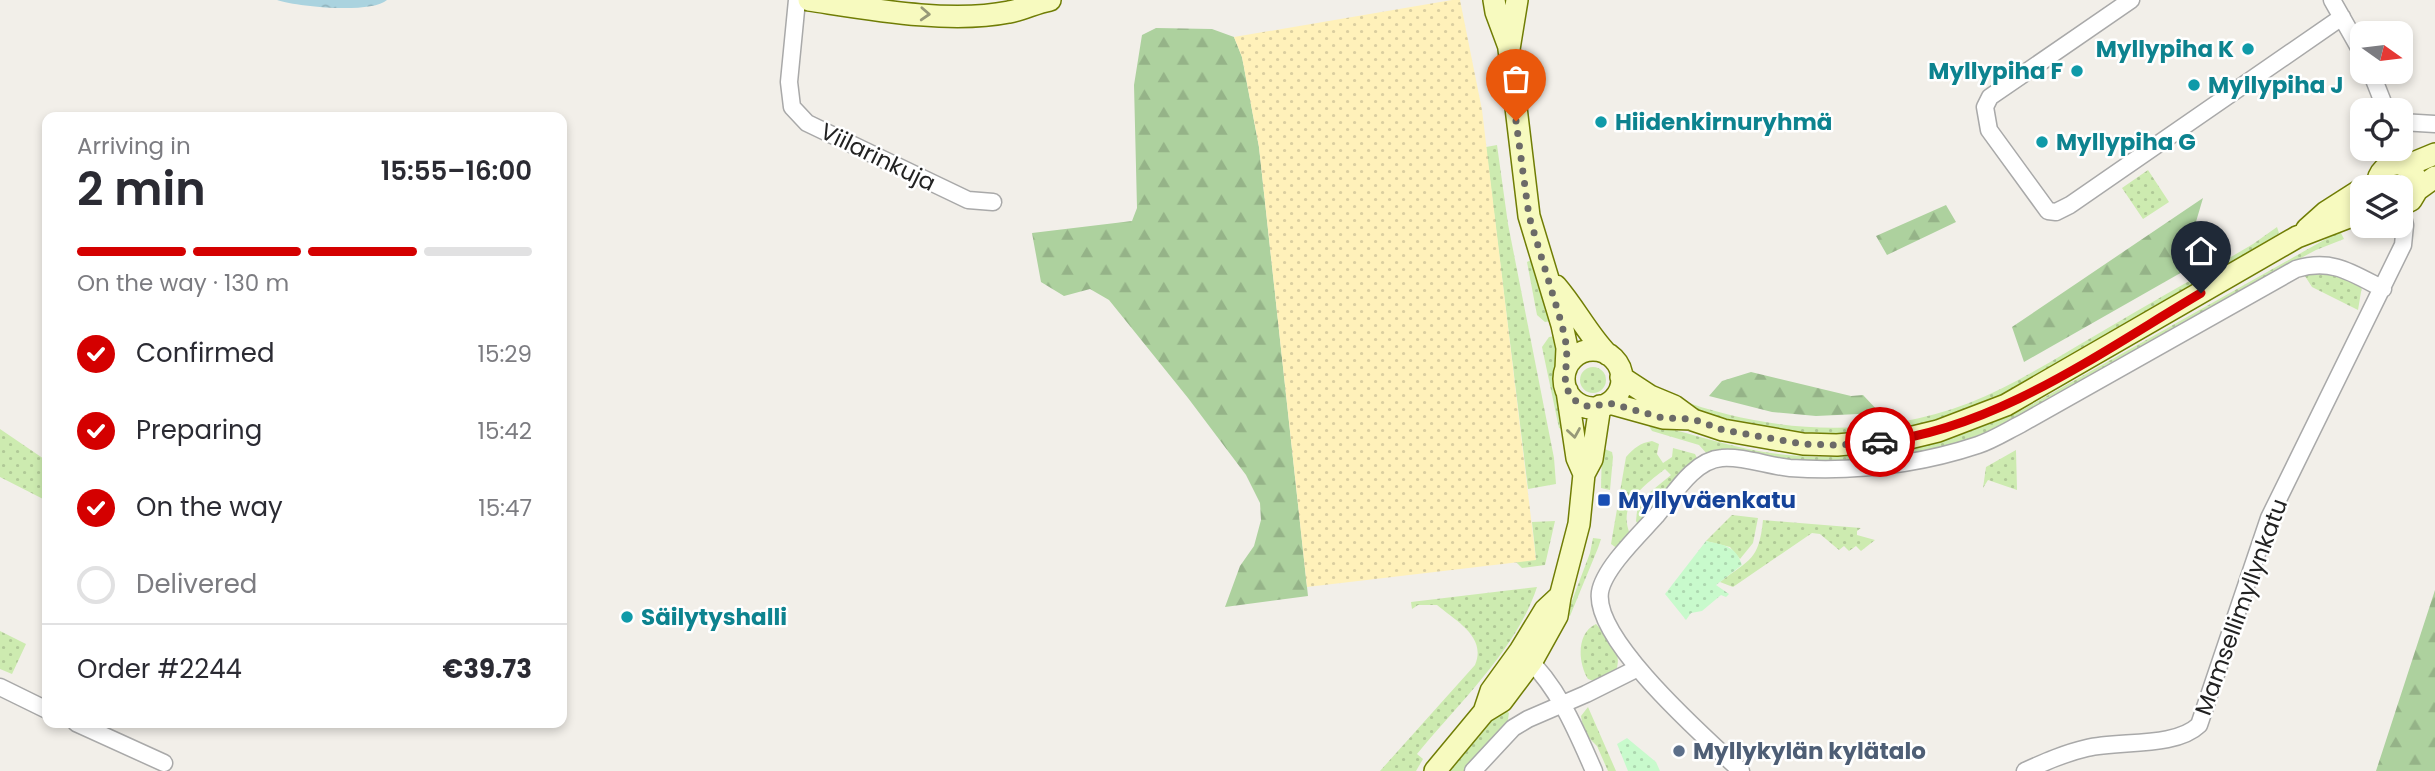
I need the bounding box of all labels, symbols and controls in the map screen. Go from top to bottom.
one-way arrow [920,6,931,21]
north arrow [2350,21,2413,84]
map controls [2350,21,2413,238]
place label: Myllypiha K [2096,33,2234,65]
marker: Myllypiha K [2240,41,2256,57]
pin [1486,49,1546,121]
place label: Myllypiha F [1928,55,2063,87]
icon: bag [1497,60,1535,98]
marker: Myllypiha F [2069,63,2085,79]
place label: Myllypiha J [2208,69,2343,101]
marker: Myllypiha J [2186,77,2202,93]
button: locate [2350,98,2413,161]
place label: Hiidenkirnuryhmä [1615,106,1832,138]
marker: Hiidenkirnuryhmä [1593,114,1609,130]
street label: Viilarinkuja [815,115,941,199]
place label: Myllypiha G [2056,126,2196,158]
text: Arriving in [77,130,191,162]
marker: Myllypiha G [2034,134,2050,150]
text: 15:55–16:00 [381,153,532,189]
text: 2 min [77,157,206,221]
button: layers [2350,175,2413,238]
pin [2171,221,2231,293]
icon: home [2182,232,2220,270]
text: On the way · 130 m [77,267,289,299]
icon: check [77,335,115,373]
text: Confirmed [136,335,274,371]
text: 15:29 [478,338,532,370]
courier [1845,407,1915,477]
icon: check [77,412,115,450]
text: Preparing [136,412,262,448]
text: 15:42 [478,415,532,447]
icon: car [1861,423,1899,461]
one-way arrow [1567,427,1582,439]
place label: Myllyväenkatu [1618,484,1796,516]
icon: check [77,489,115,527]
text: On the way [136,489,283,525]
text: 15:47 [478,492,532,524]
marker: Myllyväenkatu [1596,492,1612,508]
street label: Mamsellimyllynkatu [2187,494,2295,720]
text: Delivered [136,566,257,602]
place label: Säilytyshalli [641,601,787,633]
marker: Säilytyshalli [619,609,635,625]
text: Order #2244 [77,651,242,687]
text: €39.73 [443,651,532,687]
place label: Myllykylän kylätalo [1693,735,1926,767]
marker: Myllykylän kylätalo [1671,743,1687,759]

